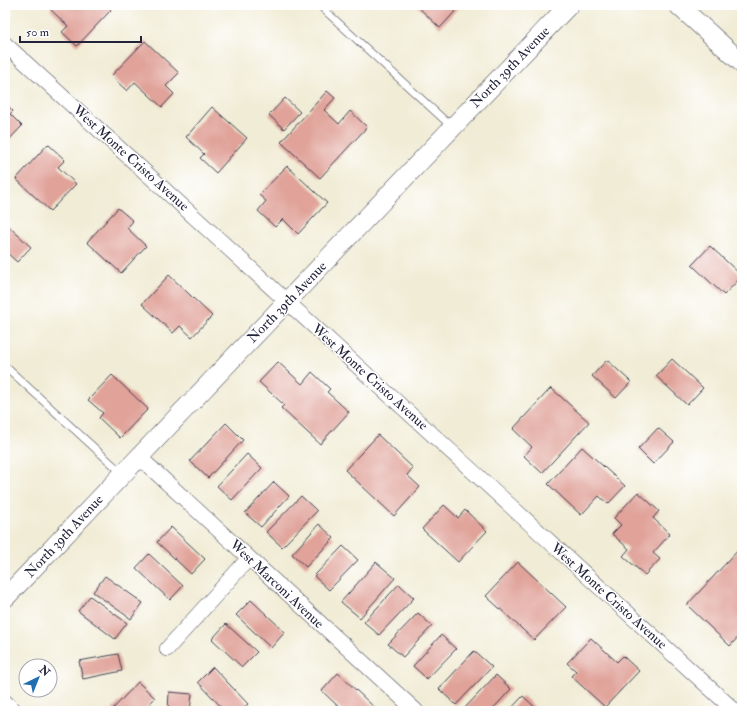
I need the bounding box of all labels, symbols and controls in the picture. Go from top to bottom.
scale bar [20,18,141,44]
street label: North 39th Avenue [467,23,553,111]
text: 50 m [26,25,50,40]
street label: West Monte Cristo Avenue [69,101,193,215]
street label: North 39th Avenue [244,258,330,346]
street label: West Monte Cristo Avenue [308,320,432,434]
street label: North 39th Avenue [21,491,107,581]
street label: West Marconi Avenue [226,535,328,632]
street label: West Monte Cristo Avenue [547,539,671,653]
north arrow [18,658,58,698]
text: N [36,662,53,680]

